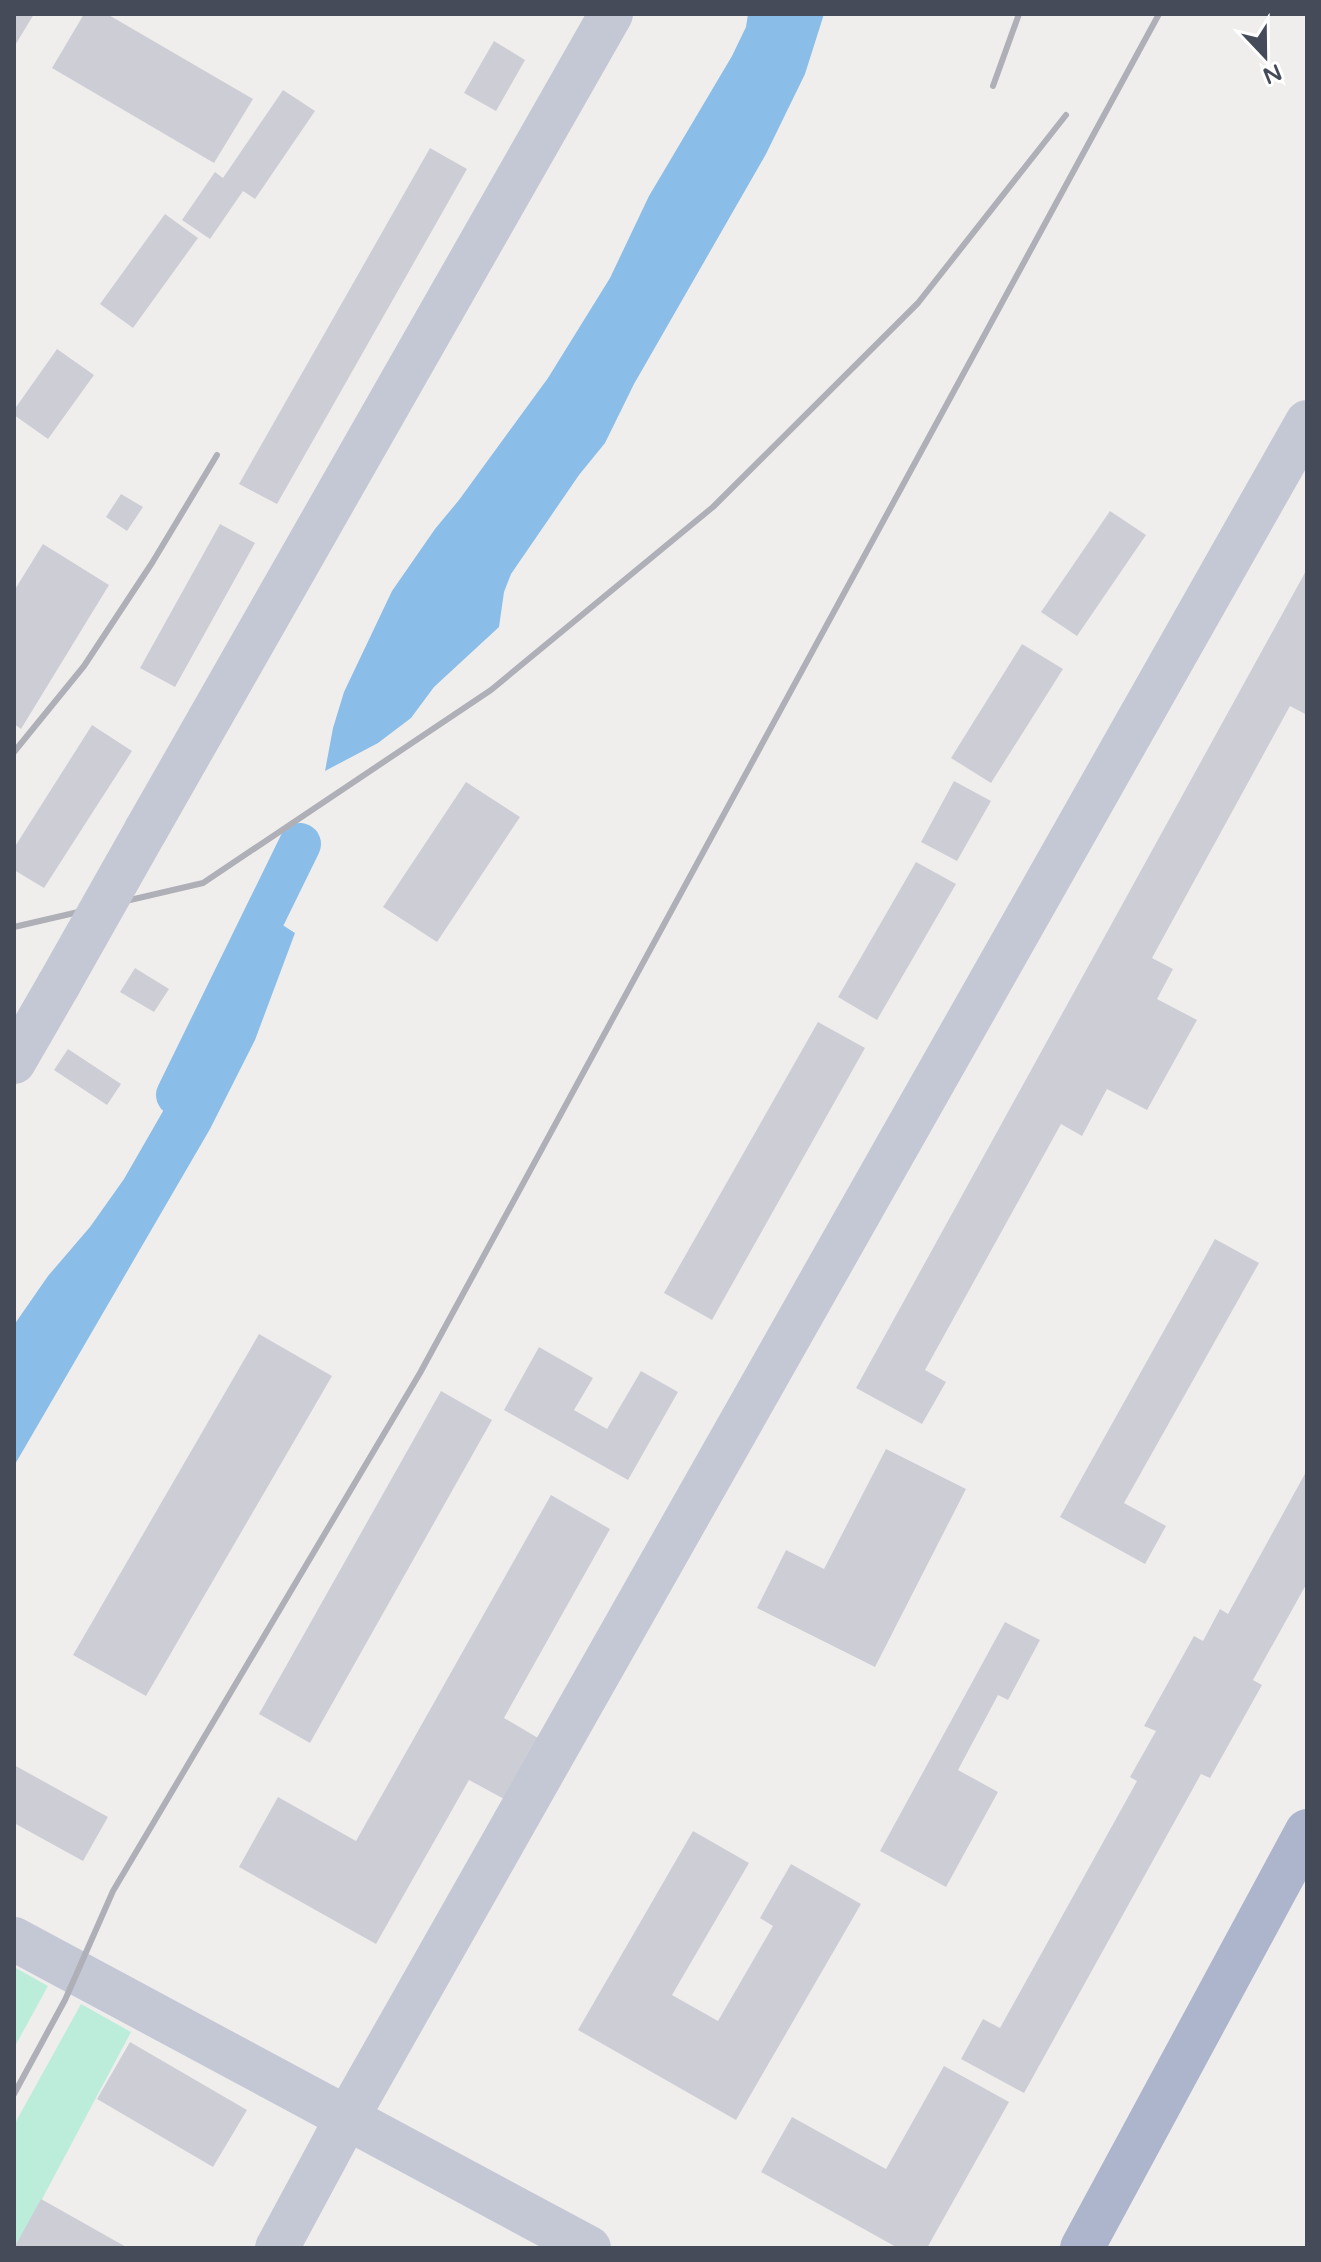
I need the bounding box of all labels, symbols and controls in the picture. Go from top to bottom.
north arrow [1225,16,1305,96]
text: N [1259,58,1285,89]

